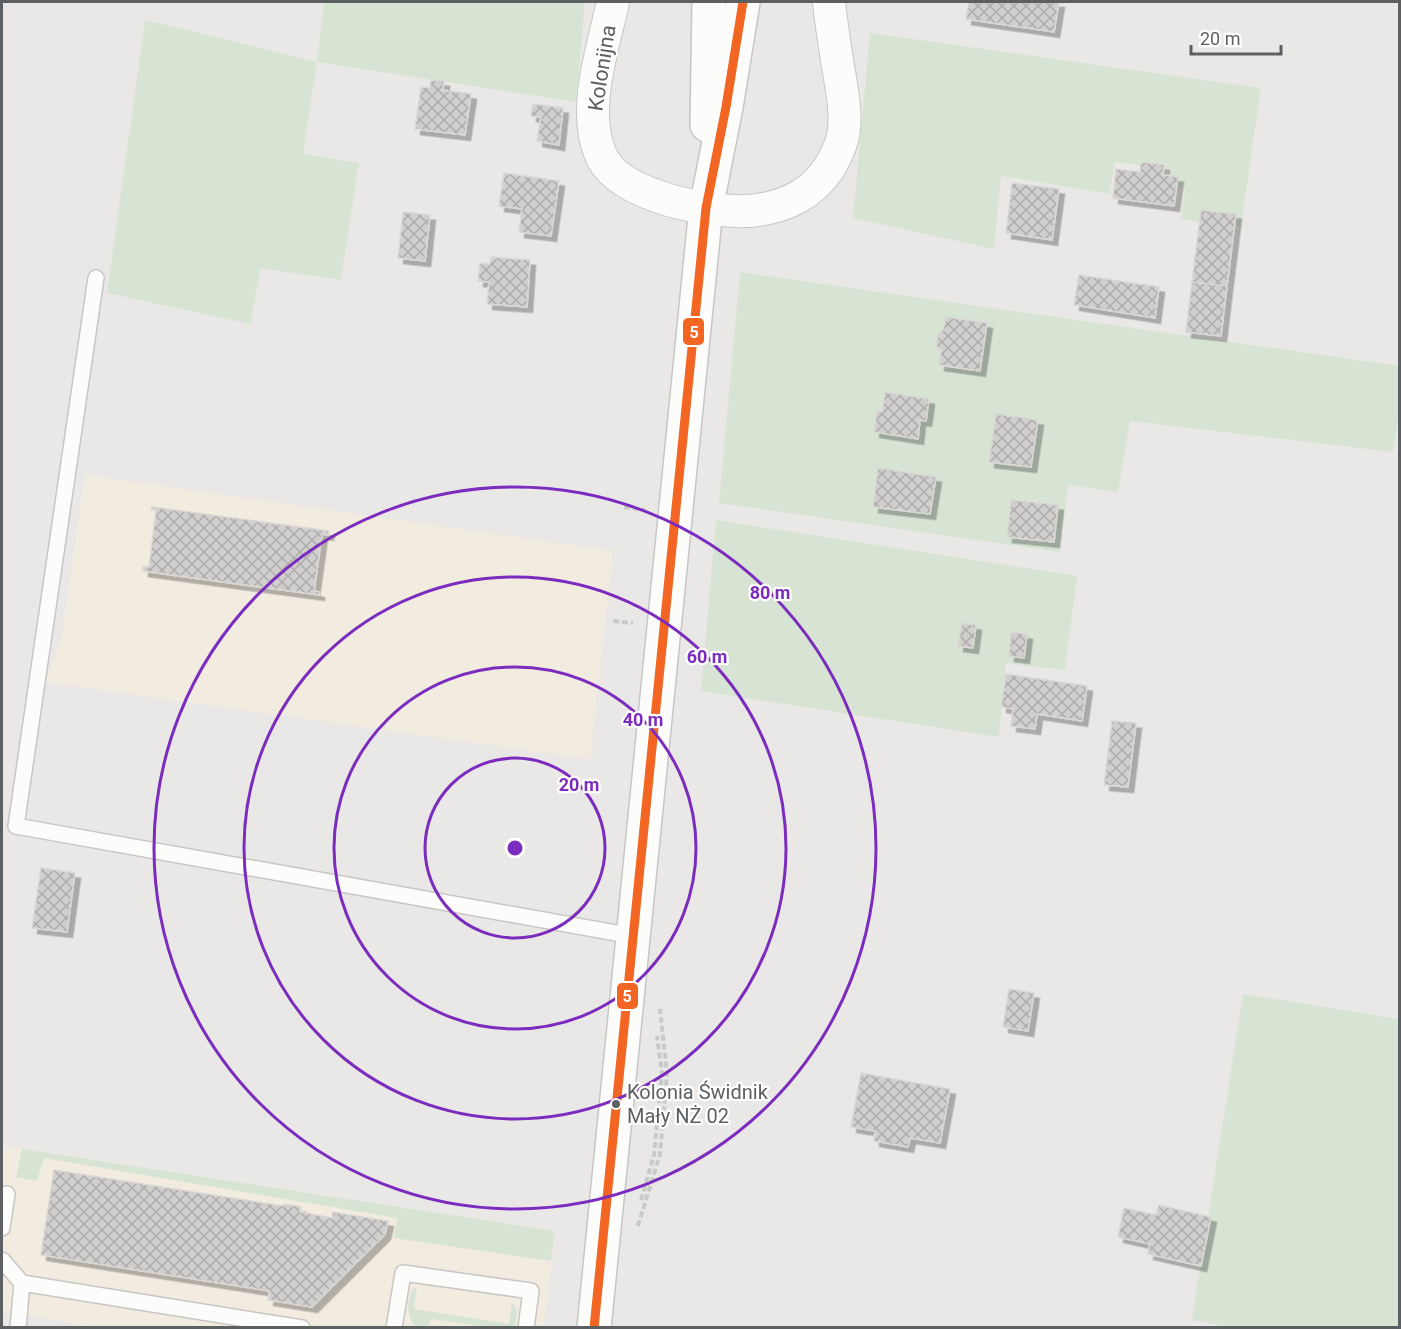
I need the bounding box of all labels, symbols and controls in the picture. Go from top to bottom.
scale bar [1191,18,1281,56]
street label: Kolonijna [583,23,621,113]
text: 20 m [1200,28,1240,49]
line badge: 5 [682,317,705,346]
text: 5 [689,323,699,342]
text: 80 m [750,582,790,603]
text: 60 m [687,646,727,667]
text: 40 m [623,709,663,730]
text: 20 m [559,774,599,795]
centre of rings [505,838,525,858]
line badge: 5 [616,982,639,1010]
text: 5 [622,987,632,1006]
place label: Kolonia Świdnik Mały NŻ 02 [627,1080,769,1128]
marker: Kolonia Świdnik Mały NŻ 02 [610,1098,622,1110]

